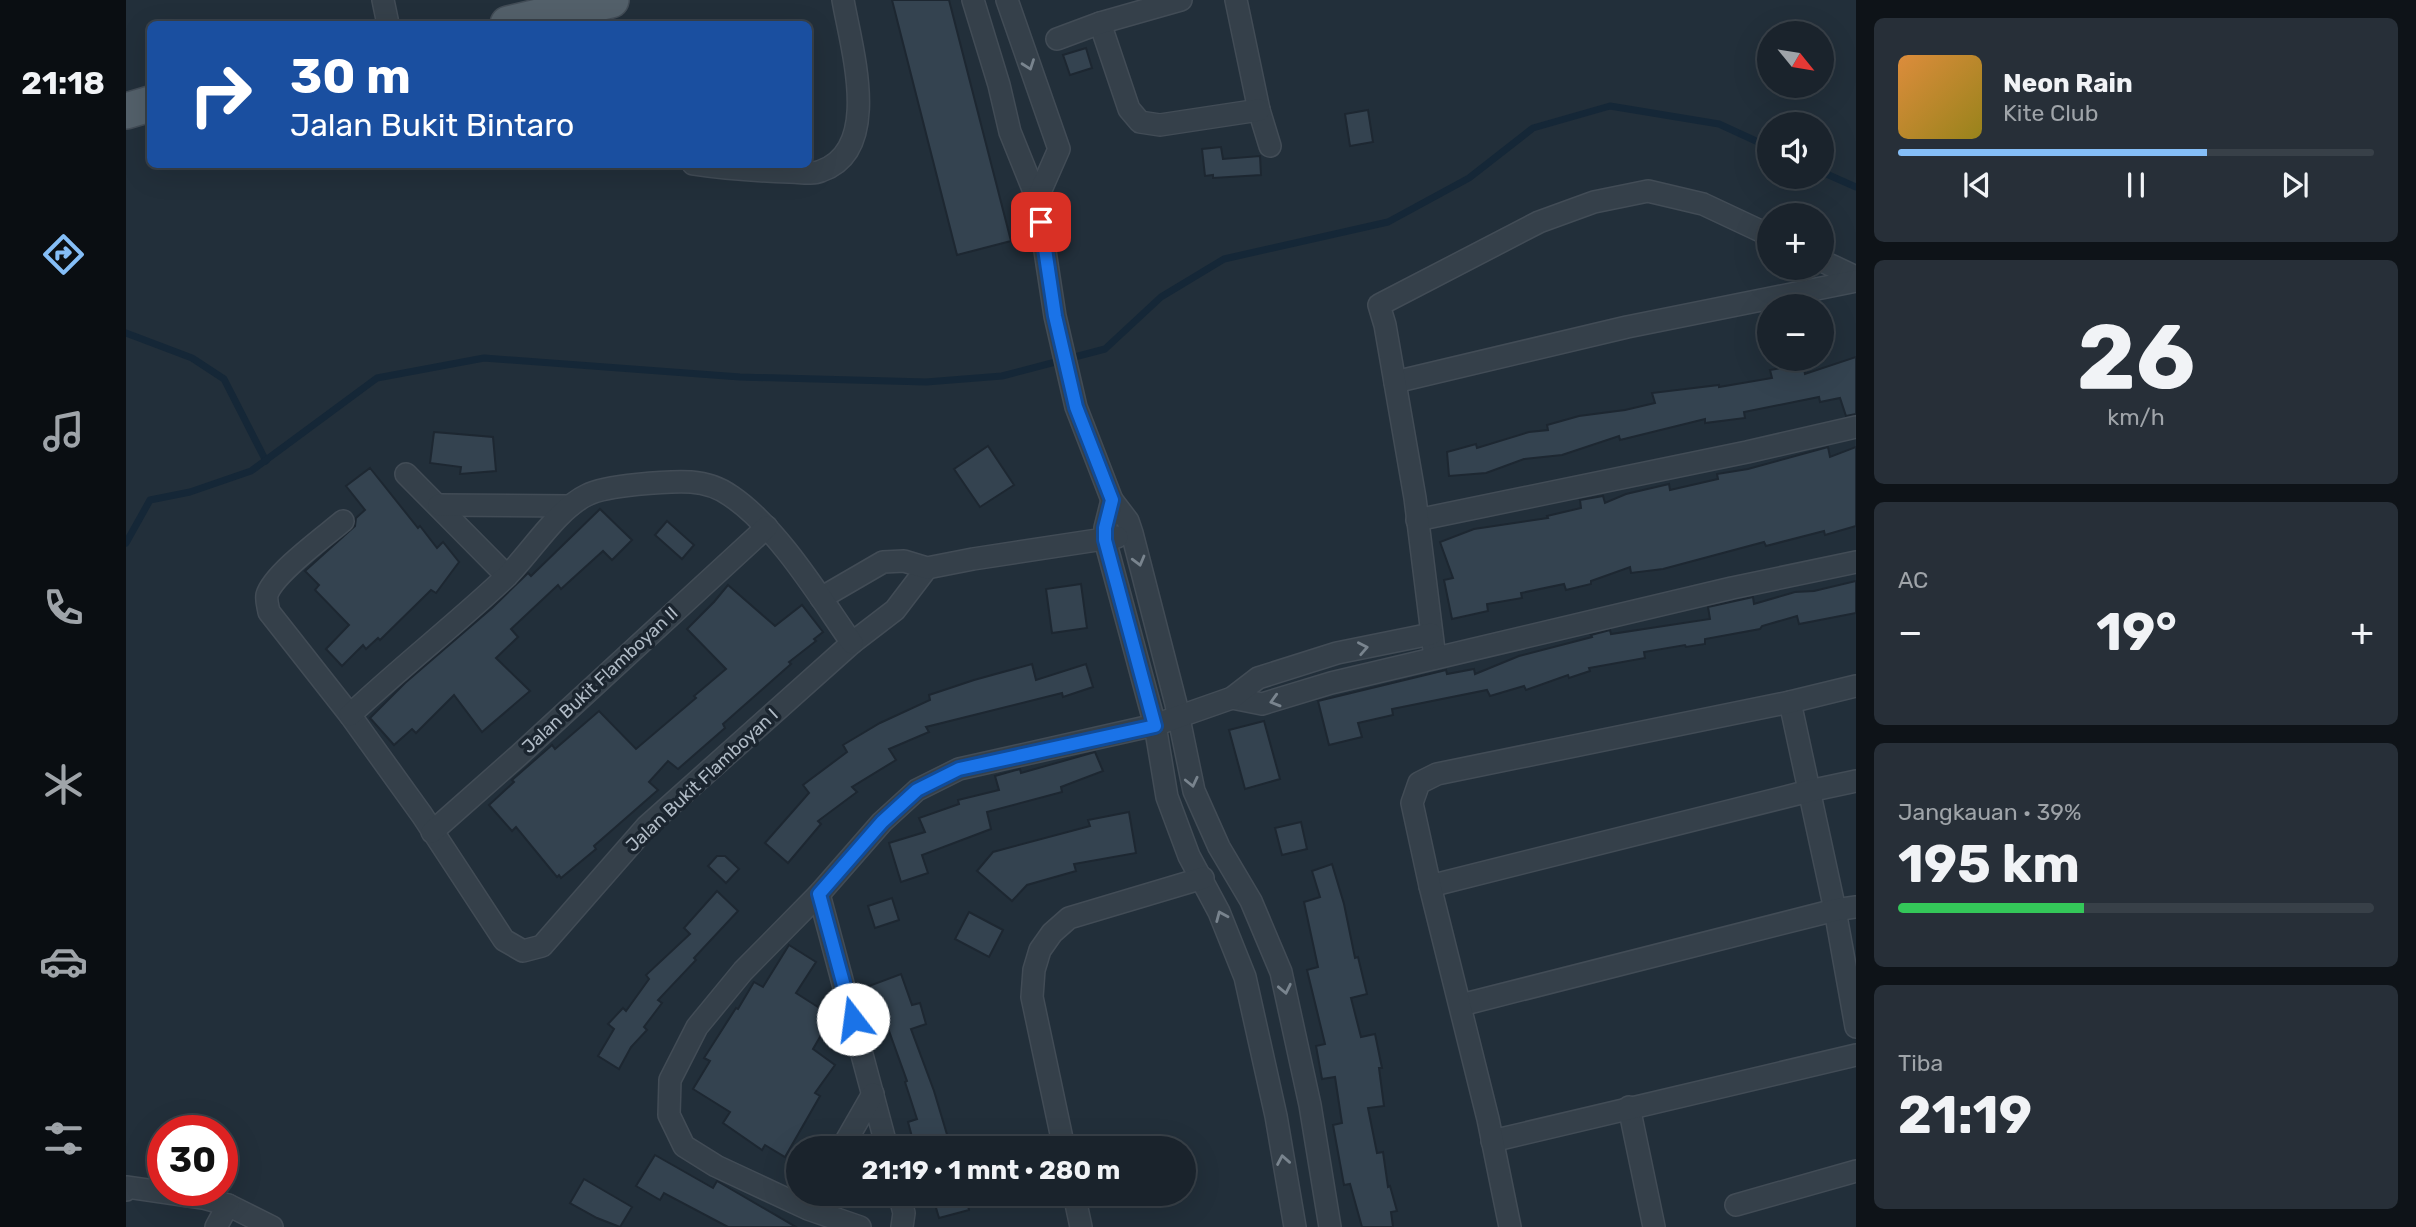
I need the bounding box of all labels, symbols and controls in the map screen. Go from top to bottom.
north arrow [1757,21,1834,98]
map controls [1757,21,1834,371]
text: 30 m [290,47,411,105]
icon: right [175,49,266,140]
one-way arrow [1021,58,1035,70]
text: 21:18 [21,64,105,102]
text: Neon Rain [2003,68,2133,99]
text: Kite Club [2003,99,2098,127]
text: Jalan Bukit Bintaro [290,106,574,144]
button: sound [1757,112,1834,189]
icon: previous [1958,166,1996,204]
icon: pause [2117,166,2155,204]
icon: next [2276,166,2314,204]
pin [1011,192,1071,252]
icon: arrive [1022,203,1060,241]
button: + [1757,203,1834,280]
icon: directions [39,230,88,279]
button: − [1757,294,1834,371]
text: 26 [2077,303,2195,411]
text: km/h [2107,403,2165,431]
icon: music [39,407,88,456]
one-way arrow [1131,555,1145,567]
text: AC [1898,566,1928,594]
icon: phone [39,583,88,632]
text: 19° [2096,601,2177,663]
street label: Jalan Bukit Flamboyan II [518,602,682,758]
text: − [1898,609,1923,655]
text: + [2350,609,2374,655]
one-way arrow [1357,641,1369,656]
one-way arrow [1269,692,1281,707]
street label: Jalan Bukit Flamboyan I [621,704,783,856]
icon: climate [39,760,88,809]
one-way arrow [1184,776,1199,788]
text: Jangkauan · 39% [1898,798,2082,826]
text: 195 km [1898,833,2080,895]
one-way arrow [1215,911,1229,924]
icon: car [39,937,88,986]
position arrow [816,982,890,1056]
one-way arrow [1276,983,1291,995]
text: Tiba [1898,1049,1943,1077]
text: 21:19 [1898,1084,2032,1146]
icon: filters [39,1114,88,1163]
speed limit sign: 30 [147,1115,238,1206]
one-way arrow [1276,1154,1291,1166]
text: 21:19 · 1 mnt · 280 m [862,1155,1120,1186]

